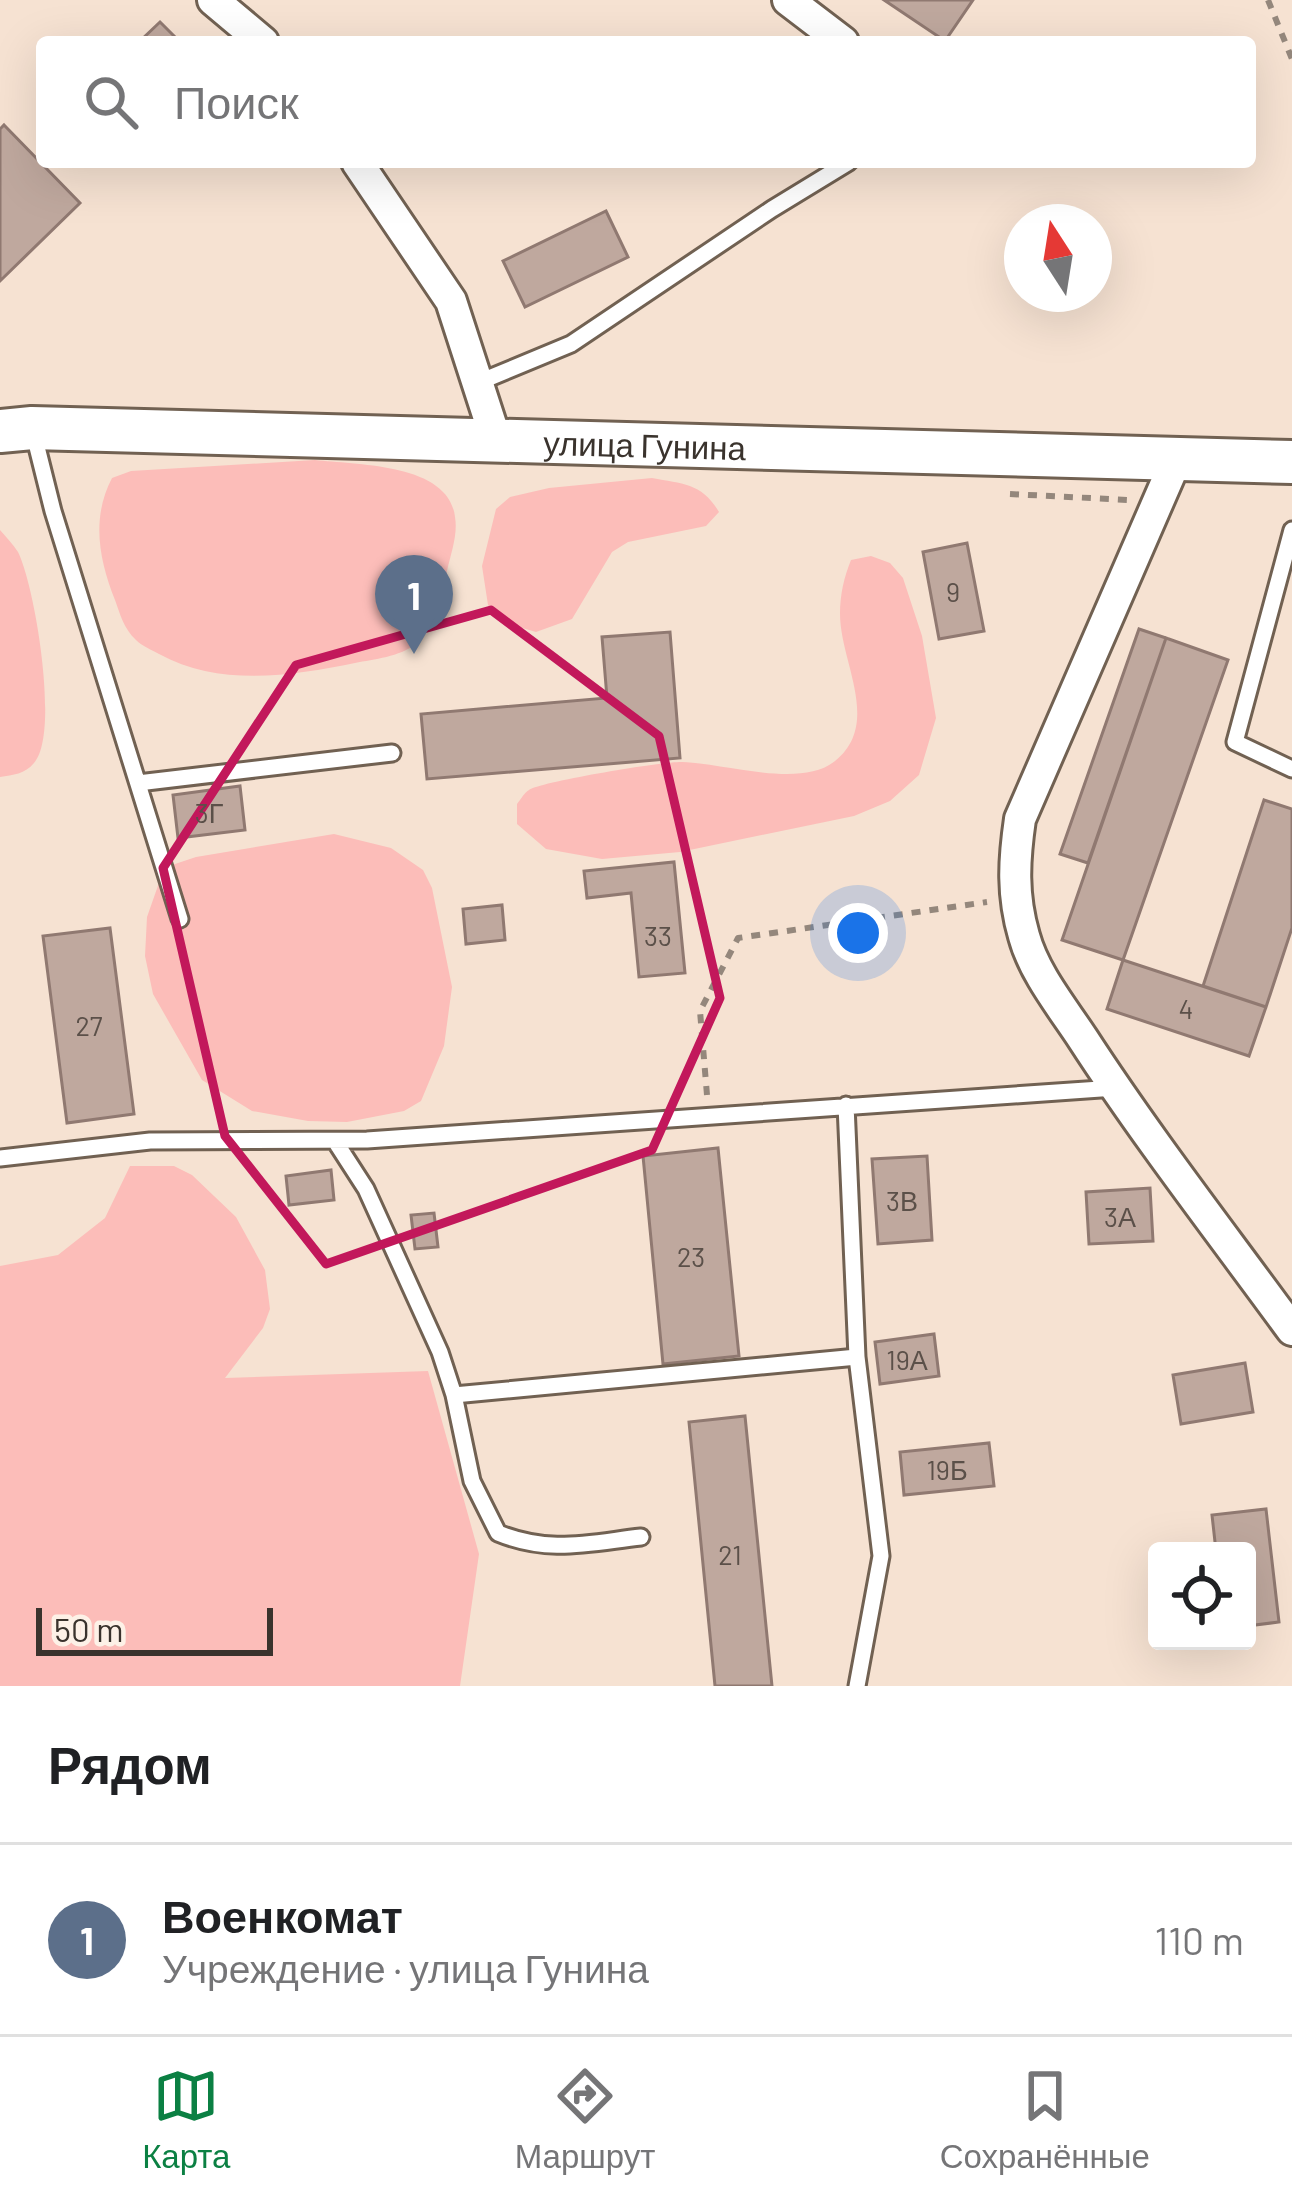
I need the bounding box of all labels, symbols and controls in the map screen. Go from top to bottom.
search box [36,36,1256,168]
icon: search [78,69,144,135]
text: Поиск [174,74,299,128]
north arrow [1004,204,1112,312]
street label: улица Гунина [543,422,747,467]
pin: 1 [375,555,453,654]
house number: 9 [946,575,960,607]
house number: 3Г [195,796,224,828]
your location [828,903,888,963]
house number: 33 [644,919,672,951]
house number: 4 [1179,992,1193,1024]
house number: 27 [75,1009,103,1041]
house number: 3В [886,1184,918,1216]
house number: 3А [1104,1200,1136,1232]
house number: 23 [677,1240,705,1272]
house number: 19А [886,1343,928,1375]
house number: 19Б [926,1453,968,1485]
house number: 21 [718,1538,742,1570]
map controls [1148,1542,1256,1650]
button: locate [1148,1542,1256,1650]
scale bar [36,1602,273,1655]
text: 50 m [54,1609,124,1649]
text: Рядом [48,1733,212,1794]
text: Военкомат [162,1888,403,1942]
text: 1 [80,1916,94,1963]
text: 110 m [1154,1916,1244,1963]
text: Учреждение · улица Гунина [162,1944,649,1991]
tab: Карта [142,2063,230,2176]
tab: Маршрут [515,2063,655,2176]
tab: Сохранённые [940,2063,1150,2176]

